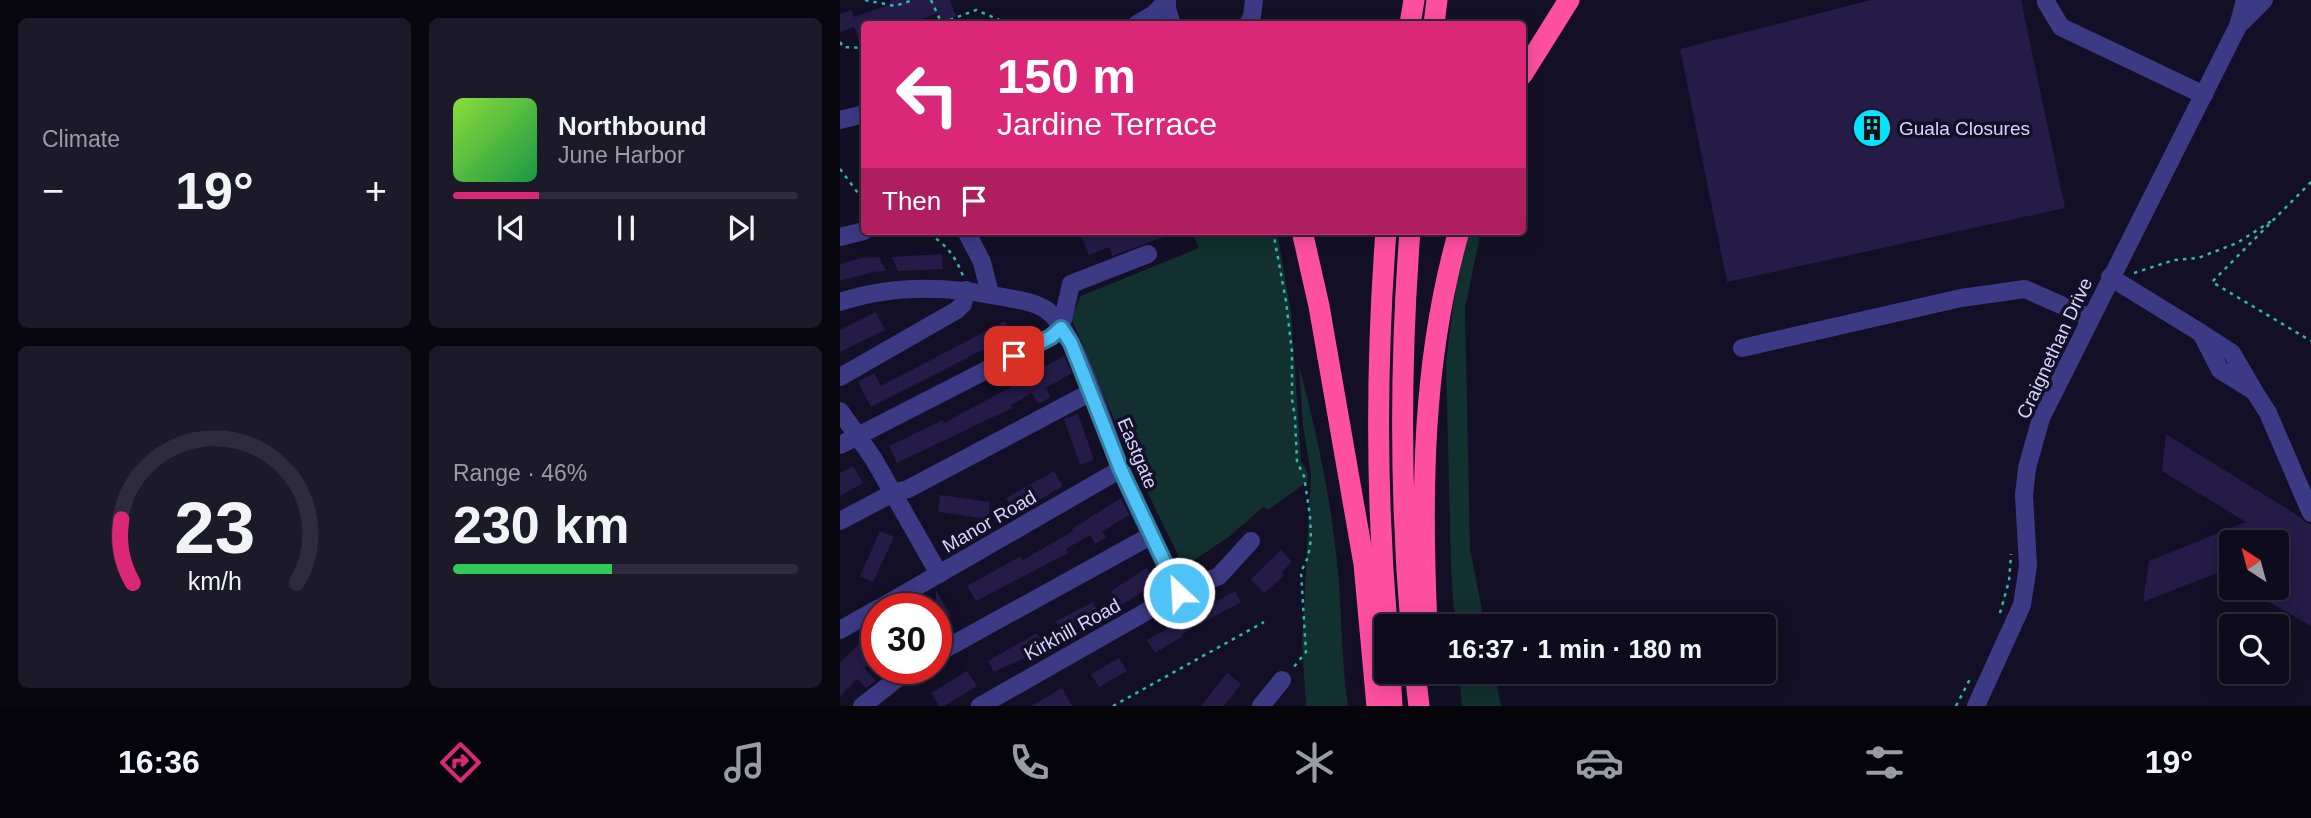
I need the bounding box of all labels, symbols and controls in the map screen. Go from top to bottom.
icon: left [882,49,973,140]
text: 150 m [997,49,1136,103]
text: Jardine Terrace [997,106,1217,142]
building icon: Guala Closures [1851,107,1893,149]
text: Northbound [558,111,707,141]
place label: Guala Closures [1899,118,2030,139]
text: Climate [42,126,120,152]
text: June Harbor [558,142,685,168]
text: 19° [175,162,254,220]
text: − [42,170,64,212]
text: + [365,170,387,212]
icon: arrive [955,182,993,220]
text: Then [882,186,941,216]
icon: previous [492,209,530,247]
icon: pause [607,209,645,247]
icon: next [722,209,760,247]
street label: Craignethan Drive [2013,274,2096,422]
pin [984,326,1044,386]
icon: arrive [995,337,1033,375]
street label: Eastgate [1113,415,1162,492]
text: Range · 46% [453,460,587,486]
street label: Manor Road [939,486,1040,557]
text: 23 [174,487,255,568]
text: 230 km [453,496,629,554]
north arrow [2219,530,2289,600]
map controls [2219,530,2289,684]
position arrow [1142,556,1216,630]
text: km/h [187,567,242,595]
speed limit sign: 30 [861,593,952,684]
street label: Kirkhill Road [1021,594,1124,664]
button: search [2219,614,2289,684]
text: 16:37 · 1 min · 180 m [1448,634,1702,664]
icon: directions [436,738,485,787]
icon: music [720,738,769,787]
icon: phone [1005,738,1054,787]
icon: climate [1290,738,1339,787]
icon: car [1575,738,1624,787]
icon: filters [1860,738,1909,787]
text: 16:36 [118,744,200,780]
text: 19° [2145,744,2193,780]

